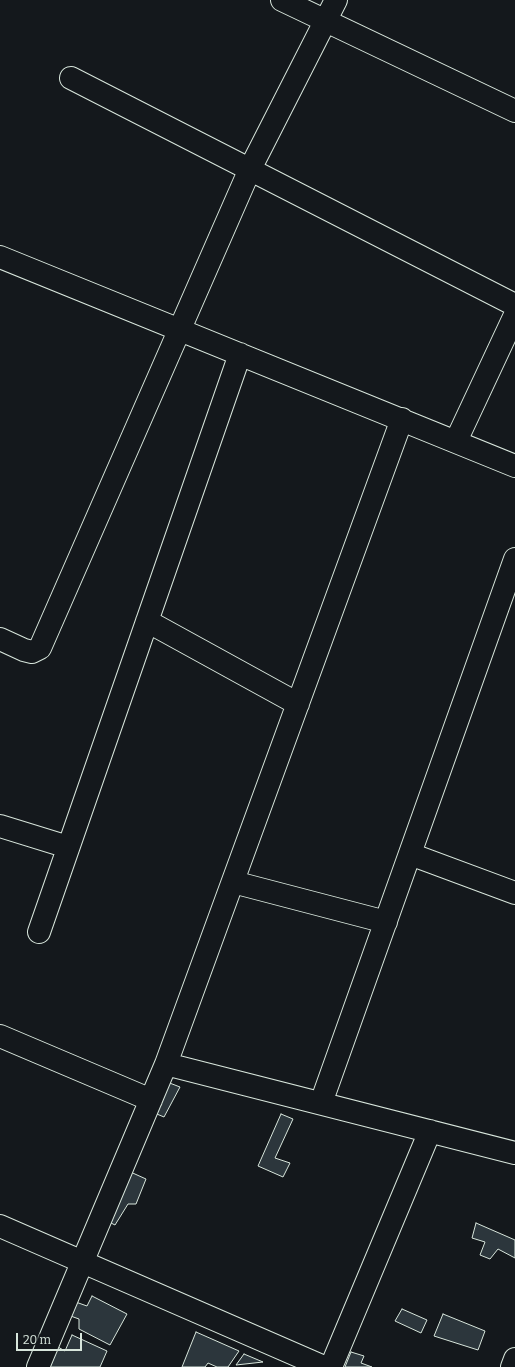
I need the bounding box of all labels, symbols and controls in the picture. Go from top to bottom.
scale bar [18,1325,84,1351]
text: 20 m [23,1333,51,1347]

